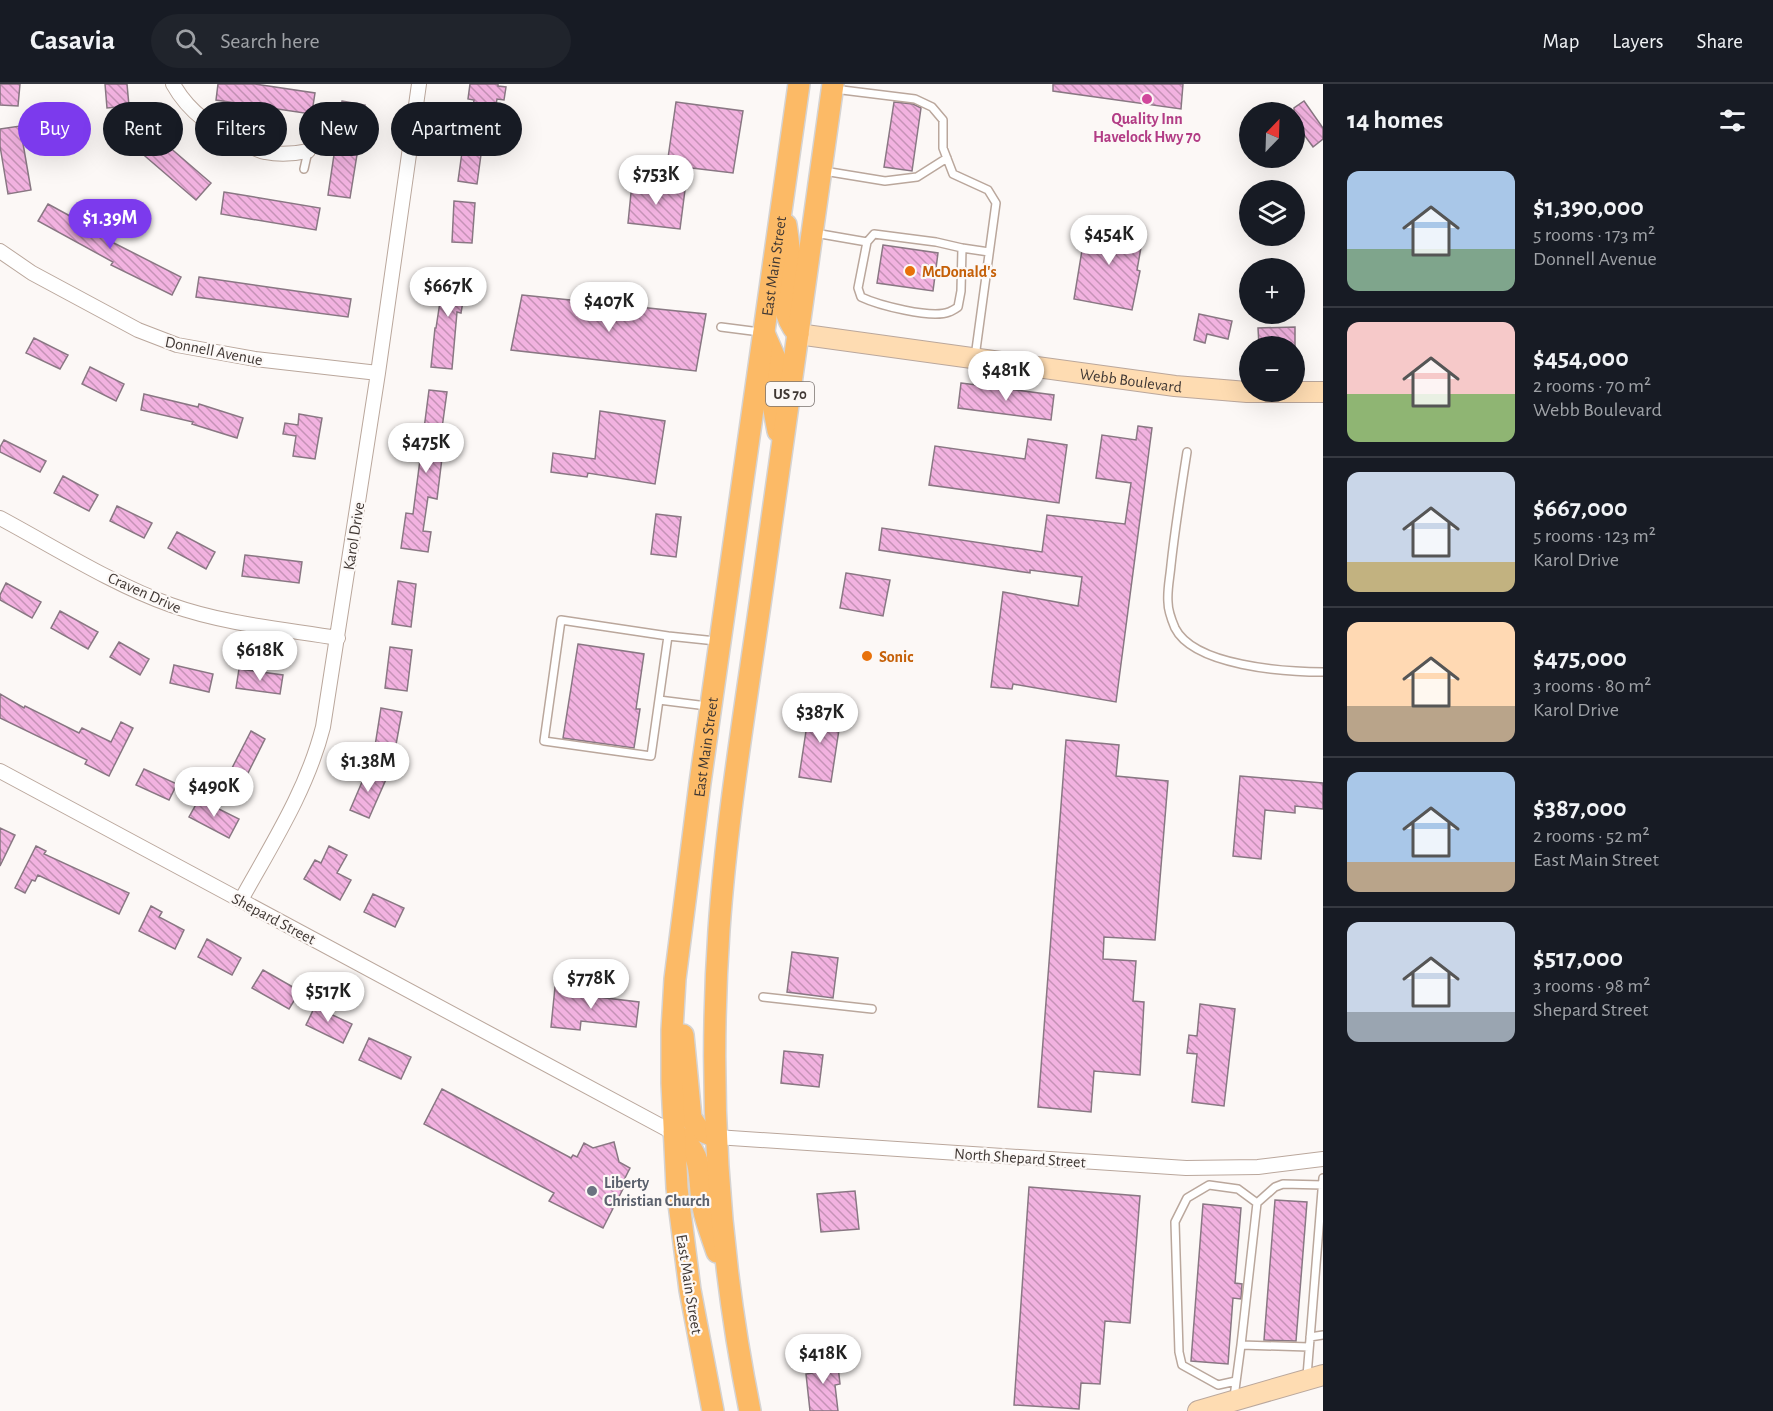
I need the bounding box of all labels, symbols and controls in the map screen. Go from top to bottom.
search box [151,14,571,68]
icon: search [172,25,205,58]
text: Casavia [30,27,115,55]
text: Search here [220,30,320,52]
text: Map [1543,31,1579,52]
text: Layers [1612,31,1663,52]
text: Share [1696,31,1743,52]
marker: Quality Inn Havelock Hwy 70 [1140,92,1154,106]
chip: Buy [18,102,91,156]
chip: Rent [103,102,183,156]
chip: Filters [195,102,287,156]
chip: New [299,102,379,156]
chip: Apartment [391,102,522,156]
north arrow [1239,102,1305,168]
map controls [1239,102,1305,402]
icon: filters [1716,104,1749,137]
text: 14 homes [1347,107,1443,133]
place label: Quality Inn Havelock Hwy 70 [1093,111,1201,146]
pin: $753K [614,155,698,206]
text: $753K [633,164,679,184]
button: layers [1239,180,1305,246]
text: $1,390,000 [1533,194,1644,220]
icon: home [1395,195,1467,267]
pin: $1.39M [61,199,159,250]
text: $1.39M [83,208,138,228]
street label: East Main Street [759,215,789,317]
pin: $454K [1067,215,1151,266]
text: $454K [1084,224,1134,244]
text: 5 rooms · 173 m² [1533,225,1655,245]
text: Donnell Avenue [1533,249,1657,269]
button: + [1239,258,1305,324]
marker: McDonald's [903,264,917,278]
place label: McDonald's [922,264,997,280]
pin: $667K [406,267,490,318]
text: $667K [424,276,472,296]
pin: $407K [567,282,651,333]
text: $407K [584,291,634,311]
street label: Donnell Avenue [164,334,264,368]
button: − [1239,336,1305,402]
text: $454,000 [1533,345,1629,371]
icon: home [1395,346,1467,418]
pin: $481K [964,351,1048,402]
text: $481K [982,360,1030,380]
street label: Webb Boulevard [1079,366,1183,396]
text: 2 rooms · 70 m² [1533,376,1651,396]
road number: US 70 [766,382,814,406]
text: Webb Boulevard [1533,400,1662,420]
pin: $475K [384,423,468,474]
text: $475K [402,432,450,452]
text: $667,000 [1533,495,1628,521]
icon: home [1395,496,1467,568]
street label: Karol Drive [341,501,367,571]
text: 5 rooms · 123 m² [1533,526,1656,546]
text: Karol Drive [1533,550,1619,570]
street label: Craven Drive [106,570,184,616]
pin: $618K [218,631,302,682]
text: $618K [236,640,284,660]
text: $475,000 [1533,645,1627,671]
icon: home [1395,646,1467,718]
marker: Sonic [860,649,874,663]
place label: Sonic [879,649,913,665]
text: 3 rooms · 80 m² [1533,676,1651,696]
pin: $387K [778,693,862,744]
street label: East Main Street [691,696,721,798]
text: Karol Drive [1533,700,1619,720]
text: $387K [796,702,844,722]
pin: $1.38M [319,742,417,793]
text: $1.38M [340,751,396,771]
pin: $490K [172,767,256,818]
text: $490K [189,776,239,796]
text: $387,000 [1533,795,1627,821]
icon: home [1395,796,1467,868]
text: 2 rooms · 52 m² [1533,826,1650,846]
text: East Main Street [1533,850,1659,870]
street label: Shepard Street [229,890,318,948]
text: $517,000 [1533,945,1623,971]
icon: home [1395,946,1467,1018]
pin: $778K [549,959,633,1010]
text: $778K [567,968,615,988]
pin: $517K [286,972,370,1023]
text: 3 rooms · 98 m² [1533,976,1650,996]
text: $517K [305,981,351,1001]
text: Shepard Street [1533,1000,1648,1020]
street label: North Shepard Street [954,1145,1086,1171]
place label: Liberty Christian Church [604,1175,710,1209]
marker: Liberty Christian Church [585,1184,599,1198]
street label: East Main Street [673,1233,705,1335]
pin: $418K [781,1334,865,1385]
text: $418K [799,1343,847,1363]

